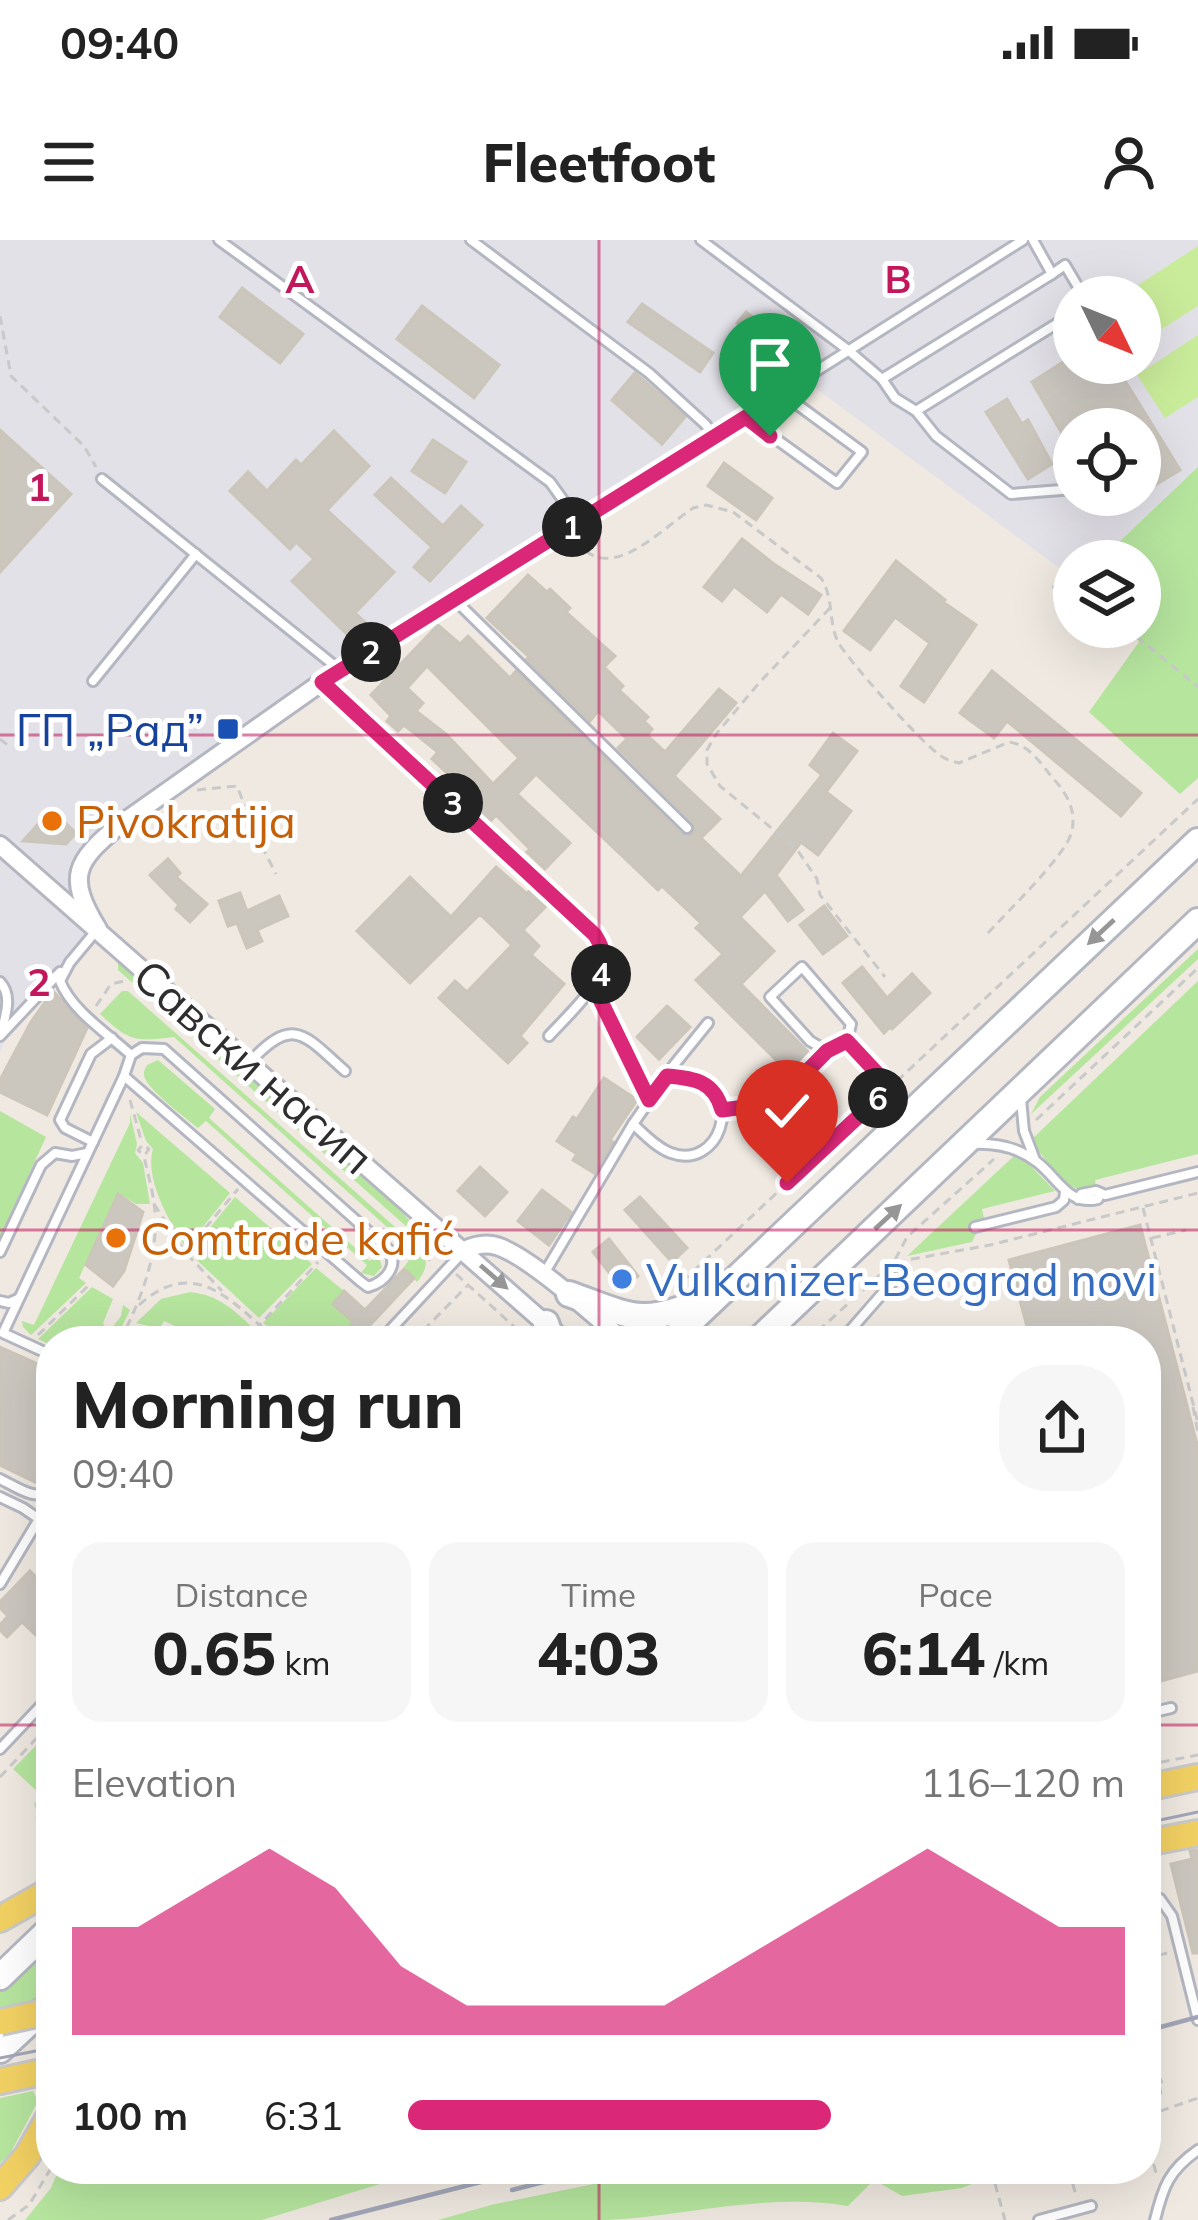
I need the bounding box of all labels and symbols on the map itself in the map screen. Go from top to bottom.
text: A [285,254,315,303]
text: B [885,254,911,303]
north arrow [1053,276,1161,384]
pin [719,313,821,436]
text: 1 [27,462,51,511]
pin: 1 [542,497,602,557]
pin: 2 [341,622,401,682]
place label: ГП „Рад” [16,701,204,757]
marker: ГП „Рад” [215,716,241,742]
pin: 3 [423,773,483,833]
place label: Pivokratija [76,793,296,849]
marker: Pivokratija [39,808,65,834]
one-way arrow [1087,918,1116,946]
pin: 4 [571,944,631,1004]
street label: Савски насип [123,947,385,1185]
text: 2 [27,957,51,1006]
pin [736,1060,838,1183]
pin: 6 [848,1068,908,1128]
one-way arrow [873,1204,902,1232]
place label: Comtrade kafić [140,1210,455,1266]
marker: Comtrade kafić [103,1225,129,1251]
place label: Vulkanizer-Beograd novi [646,1251,1157,1307]
one-way arrow [479,1263,509,1290]
marker: Vulkanizer-Beograd novi [609,1266,635,1292]

